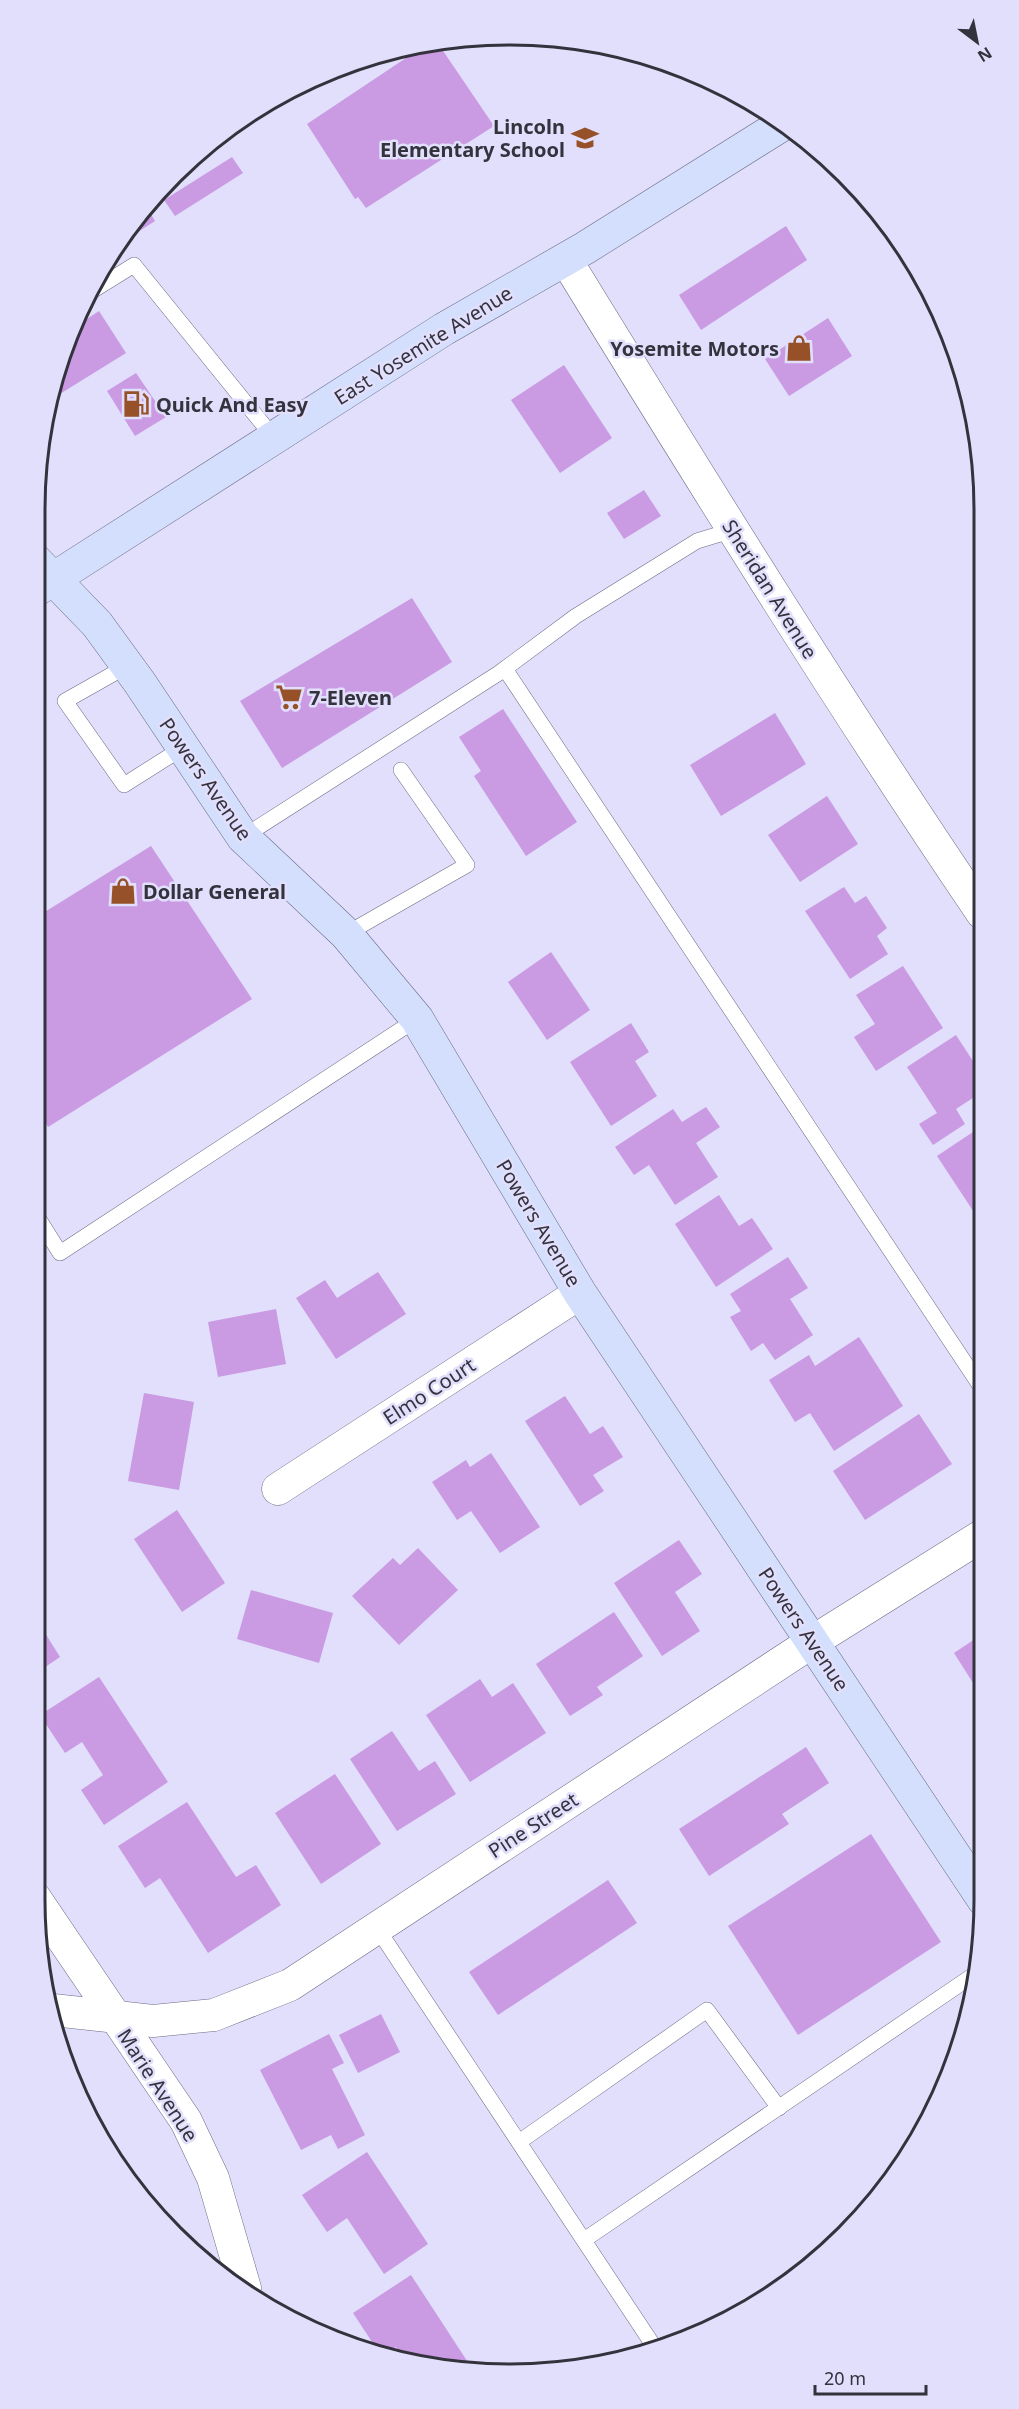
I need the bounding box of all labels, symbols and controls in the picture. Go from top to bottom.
north arrow [947,12,1007,72]
text: N [974,42,996,67]
place label: Lincoln Elementary School [380,113,565,163]
school or university icon: Lincoln Elementary School [570,123,600,153]
street label: East Yosemite Avenue [329,279,517,411]
shop icon: Yosemite Motors [784,333,814,363]
place label: Yosemite Motors [610,335,779,362]
fuel station icon: Quick And Easy [121,389,151,419]
place label: Quick And Easy [156,391,309,418]
street label: Sheridan Avenue [716,514,824,664]
supermarket icon: 7-Eleven [274,682,304,712]
place label: 7-Eleven [309,684,392,711]
street label: Powers Avenue [154,712,258,846]
shop icon: Dollar General [108,876,138,906]
place label: Dollar General [143,878,286,905]
street label: Powers Avenue [490,1154,588,1292]
street label: Elmo Court [378,1351,480,1431]
street label: Powers Avenue [753,1562,855,1696]
street label: Pine Street [483,1786,583,1864]
street label: Marie Avenue [111,2023,205,2147]
scale bar [815,2358,926,2396]
text: 20 m [824,2366,866,2390]

